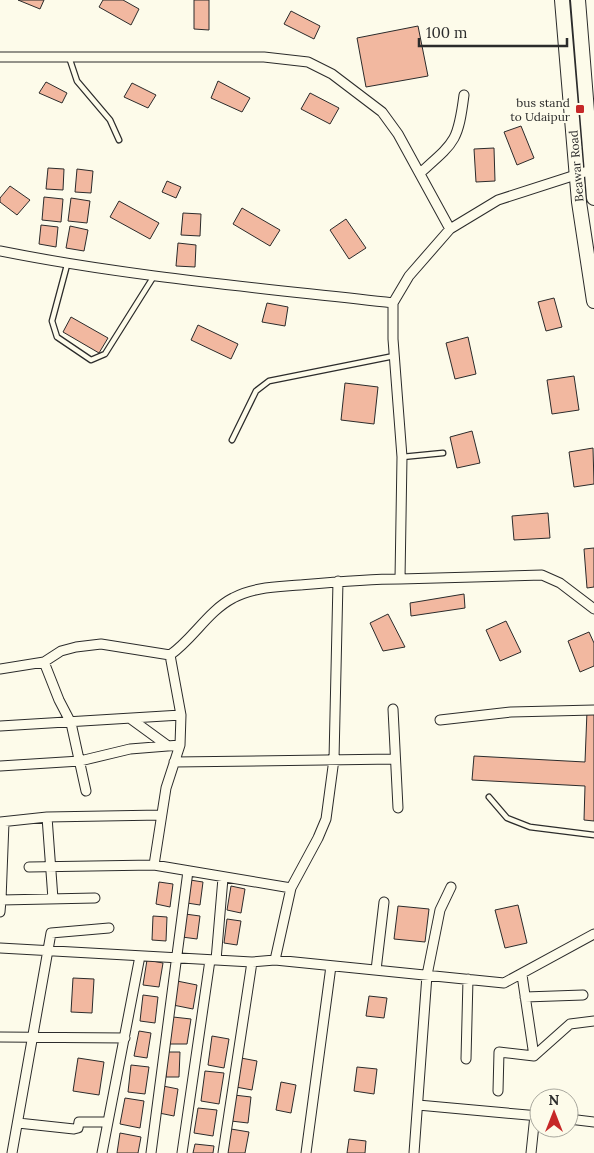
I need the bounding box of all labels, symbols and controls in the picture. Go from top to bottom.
scale bar [419,15,566,47]
text: 100 m [426,23,467,42]
place label: bus stand to Udaipur [510,95,571,124]
marker: bus stand to Udaipur [574,103,586,115]
street label: Beawar Road [565,130,587,202]
north arrow [529,1088,579,1138]
text: N [549,1091,560,1109]

